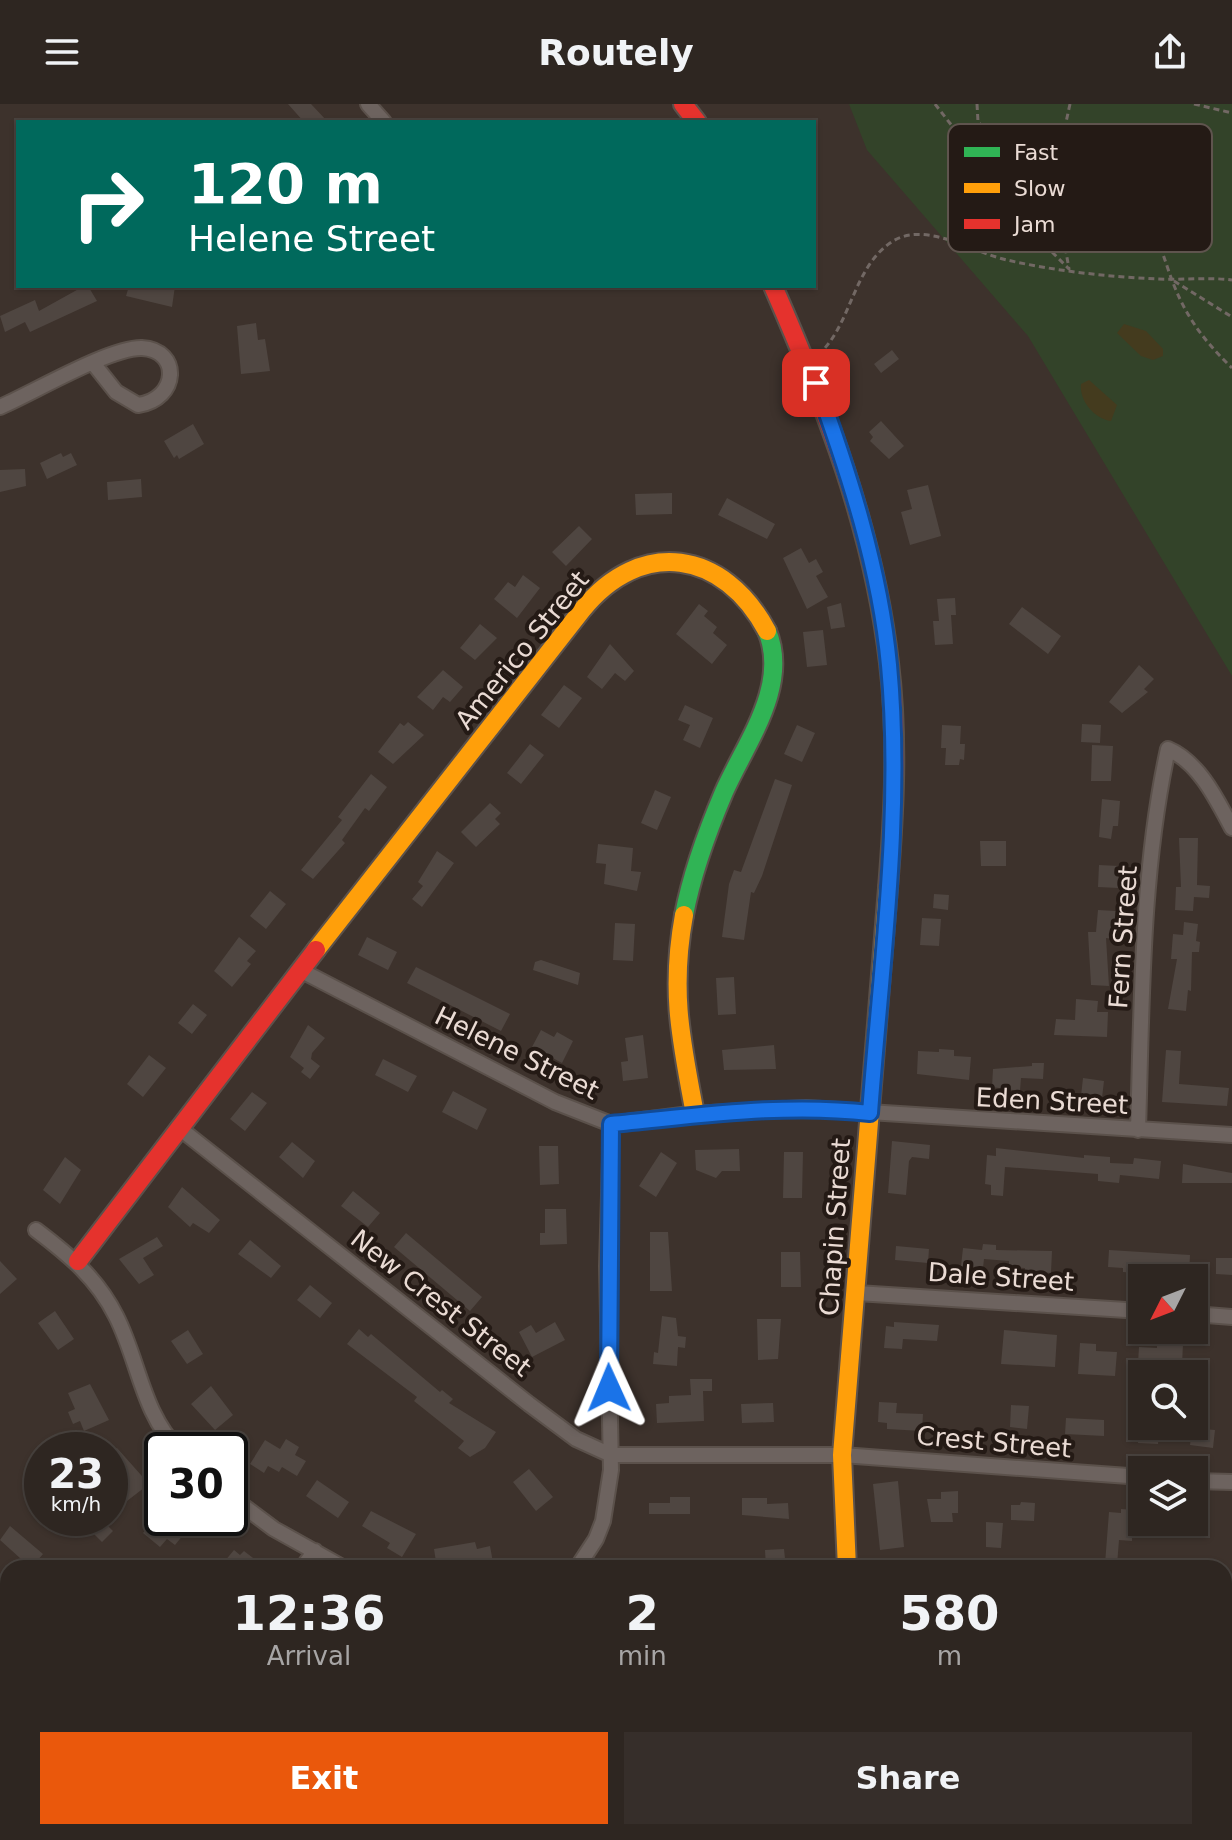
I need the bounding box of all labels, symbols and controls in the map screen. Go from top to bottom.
icon: menu [40,30,84,74]
icon: share [1148,30,1192,74]
text: Routely [538,32,694,73]
legend [948,124,1212,252]
text: Fast [1014,140,1059,165]
text: 120 m [188,151,383,216]
icon: right [56,152,160,256]
text: Slow [1014,176,1066,201]
text: Jam [1012,212,1055,237]
text: Helene Street [188,218,435,259]
pin [782,349,850,417]
icon: arrive [794,361,838,405]
street label: Americo Street [449,565,595,735]
street label: Fern Street [1103,864,1143,1010]
street label: Helene Street [430,1000,604,1106]
street label: Eden Street [975,1082,1129,1120]
street label: Chapin Street [814,1137,856,1317]
street label: New Crest Street [345,1223,537,1383]
street label: Dale Street [927,1257,1075,1297]
north arrow [1128,1264,1208,1344]
map controls [1128,1264,1208,1536]
position arrow [567,1346,651,1430]
button: search [1128,1360,1208,1440]
street label: Crest Street [915,1420,1073,1464]
speed limit sign: 30 [144,1432,248,1536]
text: 23 [48,1451,104,1497]
button: layers [1128,1456,1208,1536]
text: km/h [51,1492,101,1516]
text: 12:36 [232,1585,385,1641]
text: 2 [626,1585,659,1641]
text: 580 [899,1585,999,1641]
text: Arrival [267,1641,351,1671]
text: min [618,1641,667,1671]
text: m [937,1641,962,1671]
button: Exit [40,1732,608,1824]
button: Share [624,1732,1192,1824]

